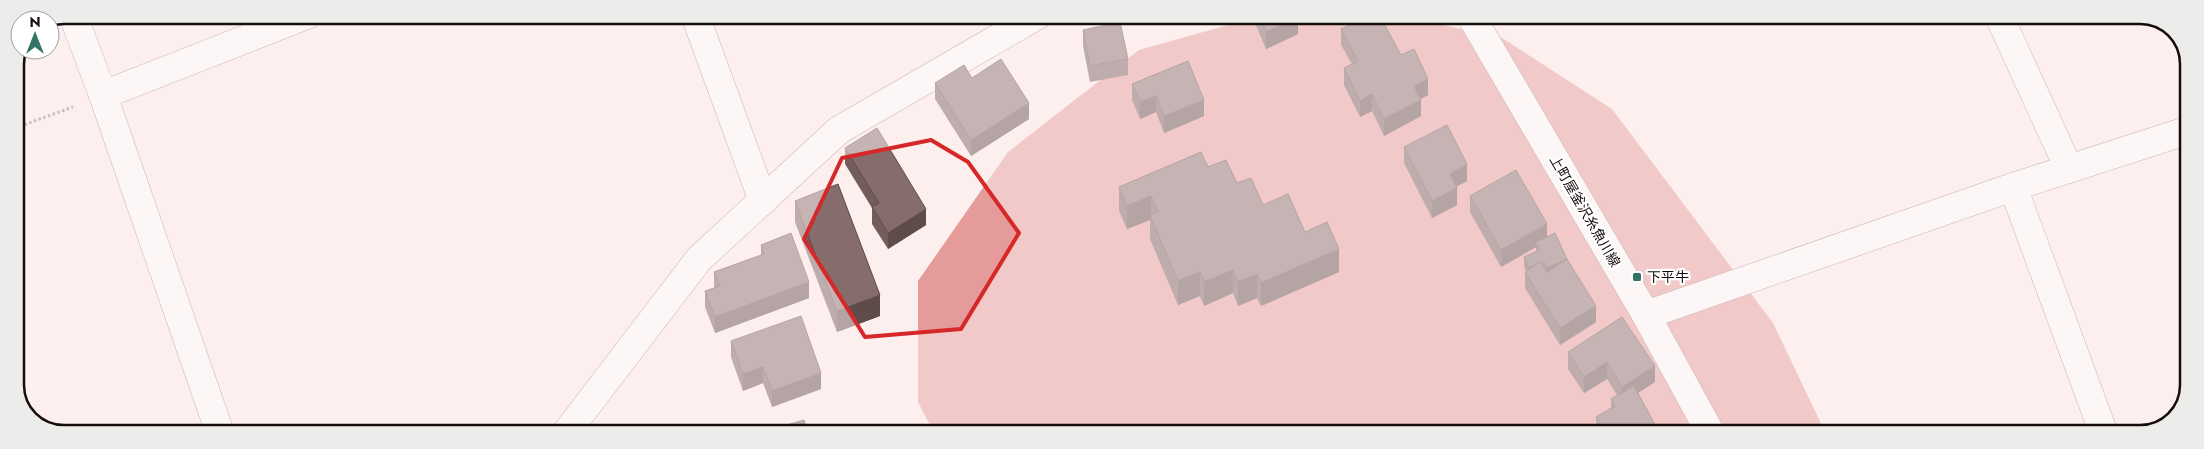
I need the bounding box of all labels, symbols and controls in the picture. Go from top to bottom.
north arrow [10,10,60,60]
text: N [29,12,41,32]
street label: 上町屋釜沢糸魚川線 [1545,151,1625,271]
place label: 下平牛 [1647,267,1689,287]
marker: 下平牛 [1631,271,1643,283]

